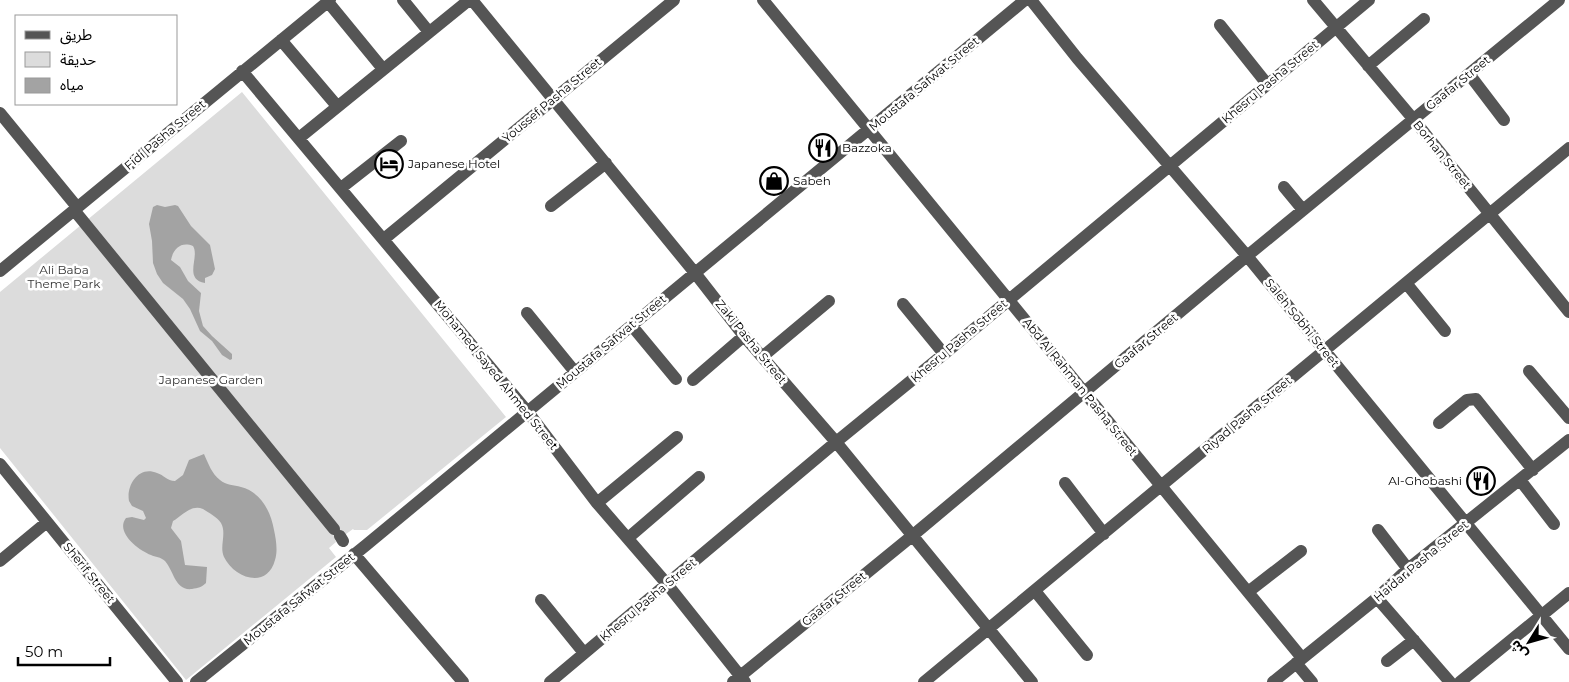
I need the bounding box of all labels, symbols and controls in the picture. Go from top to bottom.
legend [15,15,178,105]
text: طريق [60,25,92,45]
street label: Moustafa Safwat Street [866,33,982,134]
street label: Khesru Pasha Street [1218,37,1321,126]
text: حديقة [60,50,96,69]
street label: Gaafar Street [1422,52,1493,113]
street label: Youssef Pasha Street [499,54,604,145]
text: مياه [60,75,84,94]
street label: Fidi Pasha Street [121,96,208,173]
street label: Borhan Street [1410,117,1475,192]
restaurant icon: Bazzoka [808,133,838,163]
place label: Bazzoka [842,140,892,155]
hotel icon: Japanese Hotel [374,149,404,179]
place label: Japanese Hotel [407,156,500,171]
shop icon: Sabeh [759,166,789,196]
place label: Sabeh [793,173,831,188]
park label: Ali Baba Theme Park [28,262,101,291]
street label: Saleh Sobhi Street [1262,275,1343,370]
street label: Moustafa Safwat Street [553,291,669,392]
street label: Zaki Pasha Street [713,296,790,387]
street label: Khesru Pasha Street [907,296,1010,385]
street label: Mohamed Sayed Ahmed Street [431,297,562,453]
street label: Gaafar Street [1111,309,1181,372]
street label: Abd Al Rahman Pasha Street [1020,314,1141,459]
park label: Japanese Garden [158,372,263,387]
street label: Riyad Pasha Street [1199,373,1295,457]
restaurant icon: Al-Ghobashi [1466,466,1496,496]
place label: Al-Ghobashi [1388,473,1462,488]
street label: Haidar Pasha Street [1370,516,1471,605]
street label: Sherif Street [60,539,119,606]
street label: Moustafa Safwat Street [240,549,358,648]
street label: Khesru Pasha Street [596,555,699,644]
street label: Gaafar Street [798,568,869,629]
north arrow [1504,617,1554,667]
scale bar [18,634,110,666]
text: ش [1506,637,1532,663]
text: 50 m [25,642,63,661]

